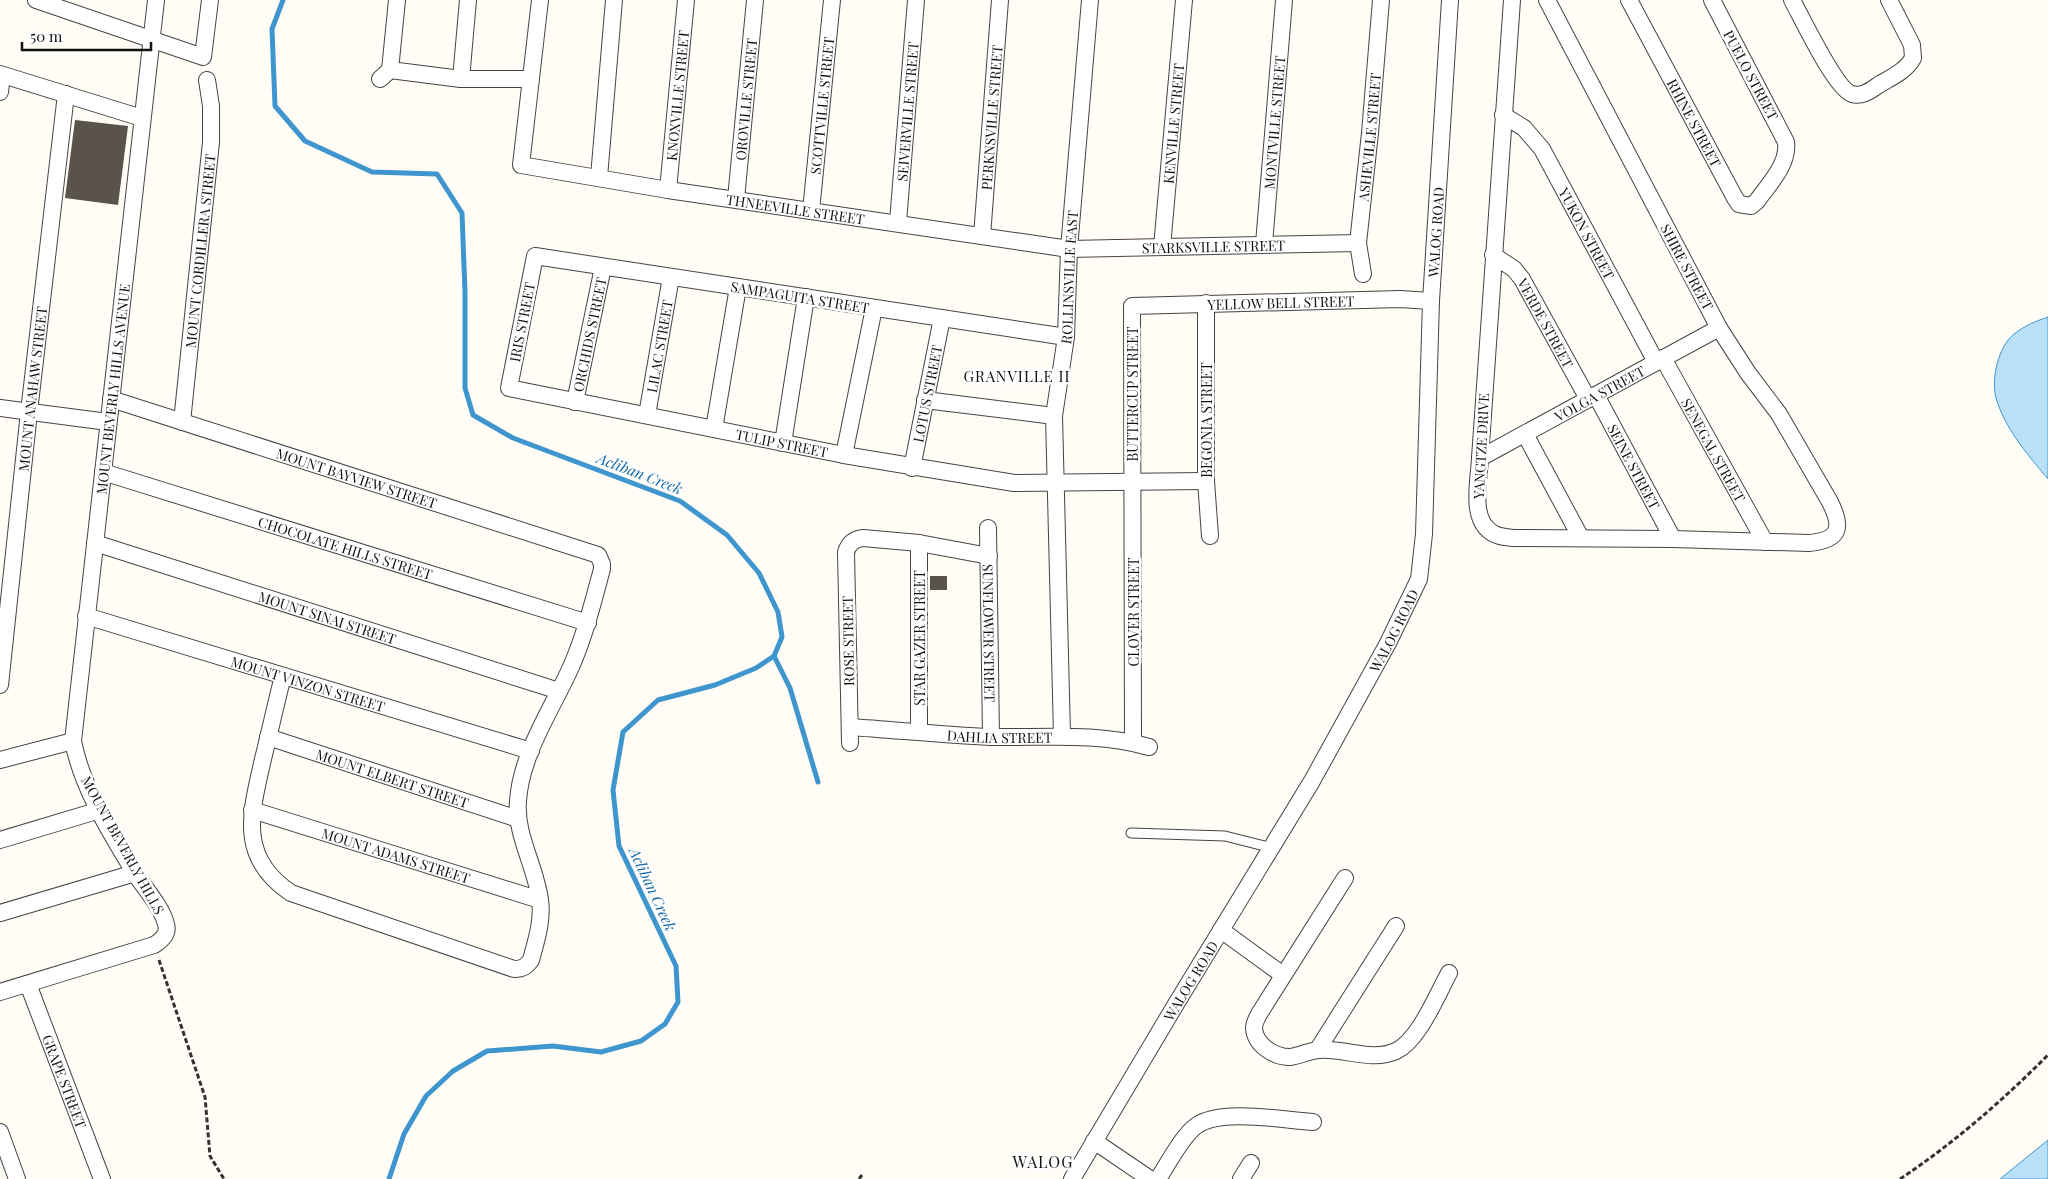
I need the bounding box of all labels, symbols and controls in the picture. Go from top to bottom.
scale bar [22,20,151,52]
text: 50 m [30,26,63,46]
street label: PUELO STREET [1719,27,1783,124]
street label: KNOXVILLE STREET [661,29,693,162]
street label: SCOTTVILLE STREET [805,36,838,175]
street label: OROVILLE STREET [730,37,761,161]
street label: SEIVERVILLE STREET [892,40,922,182]
street label: PERKNSVILLE STREET [976,44,1006,191]
street label: MONTVILLE STREET [1259,54,1289,190]
street label: KENVILLE STREET [1158,62,1188,184]
street label: ASHEVILLE STREET [1353,72,1384,203]
street label: RHINE STREET [1663,75,1726,170]
street label: MOUNT CORDILLERA STREET [180,153,219,349]
street label: YUKON STREET [1554,183,1619,283]
street label: WALOG ROAD [1423,186,1448,279]
street label: THNEEVILLE STREET [725,189,866,228]
street label: ROLLINSVILLE EAST [1056,209,1082,345]
street label: SHIRE STREET [1656,221,1718,314]
street label: STARKSVILLE STREET [1142,235,1286,257]
street label: VERDE STREET [1513,274,1579,371]
street label: ORCHIDS STREET [568,275,610,393]
street label: SAMPAGUITA STREET [729,277,871,317]
street label: IRIS STREET [505,280,539,363]
street label: MOUNT BEVERLY HILLS AVENUE [91,283,134,495]
street label: YELLOW BELL STREET [1206,291,1355,314]
street label: LILAC STREET [642,298,676,394]
street label: MOUNT ANAHAW STREET [13,305,51,472]
street label: BUTTERCUP STREET [1123,326,1142,461]
street label: LOTUS STREET [908,343,946,444]
street label: VOLGA STREET [1550,361,1648,426]
street label: BEGONIA STREET [1197,362,1216,478]
district label: GRANVILLE II [963,366,1071,386]
street label: YANGTZE DRIVE [1469,393,1493,500]
street label: SENEGAL STREET [1678,395,1750,505]
street label: SEINE STREET [1604,421,1665,513]
street label: TULIP STREET [734,424,830,461]
street label: MOUNT BAYVIEW STREET [274,443,440,512]
water label: Acliban Creek [593,447,686,498]
street label: CHOCOLATE HILLS STREET [256,511,435,584]
street label: CLOVER STREET [1124,557,1143,666]
street label: SUNFLOWER STREET [979,564,1000,703]
street label: STAR GAZER STREET [910,570,929,706]
street label: MOUNT SINAI STREET [256,586,399,648]
street label: WALOG ROAD [1364,586,1422,676]
street label: ROSE STREET [838,595,858,686]
street label: MOUNT VINZON STREET [229,651,388,716]
street label: DAHLIA STREET [946,725,1053,747]
street label: MOUNT ELBERT STREET [314,744,472,812]
street label: MOUNT BEVERLY HILLS [77,773,169,917]
street label: MOUNT ADAMS STREET [320,823,473,887]
water label: Acliban Creek [624,842,681,934]
street label: WALOG ROAD [1158,937,1222,1025]
street label: GRAPE STREET [38,1032,91,1131]
district label: WALOG [1012,1151,1073,1172]

